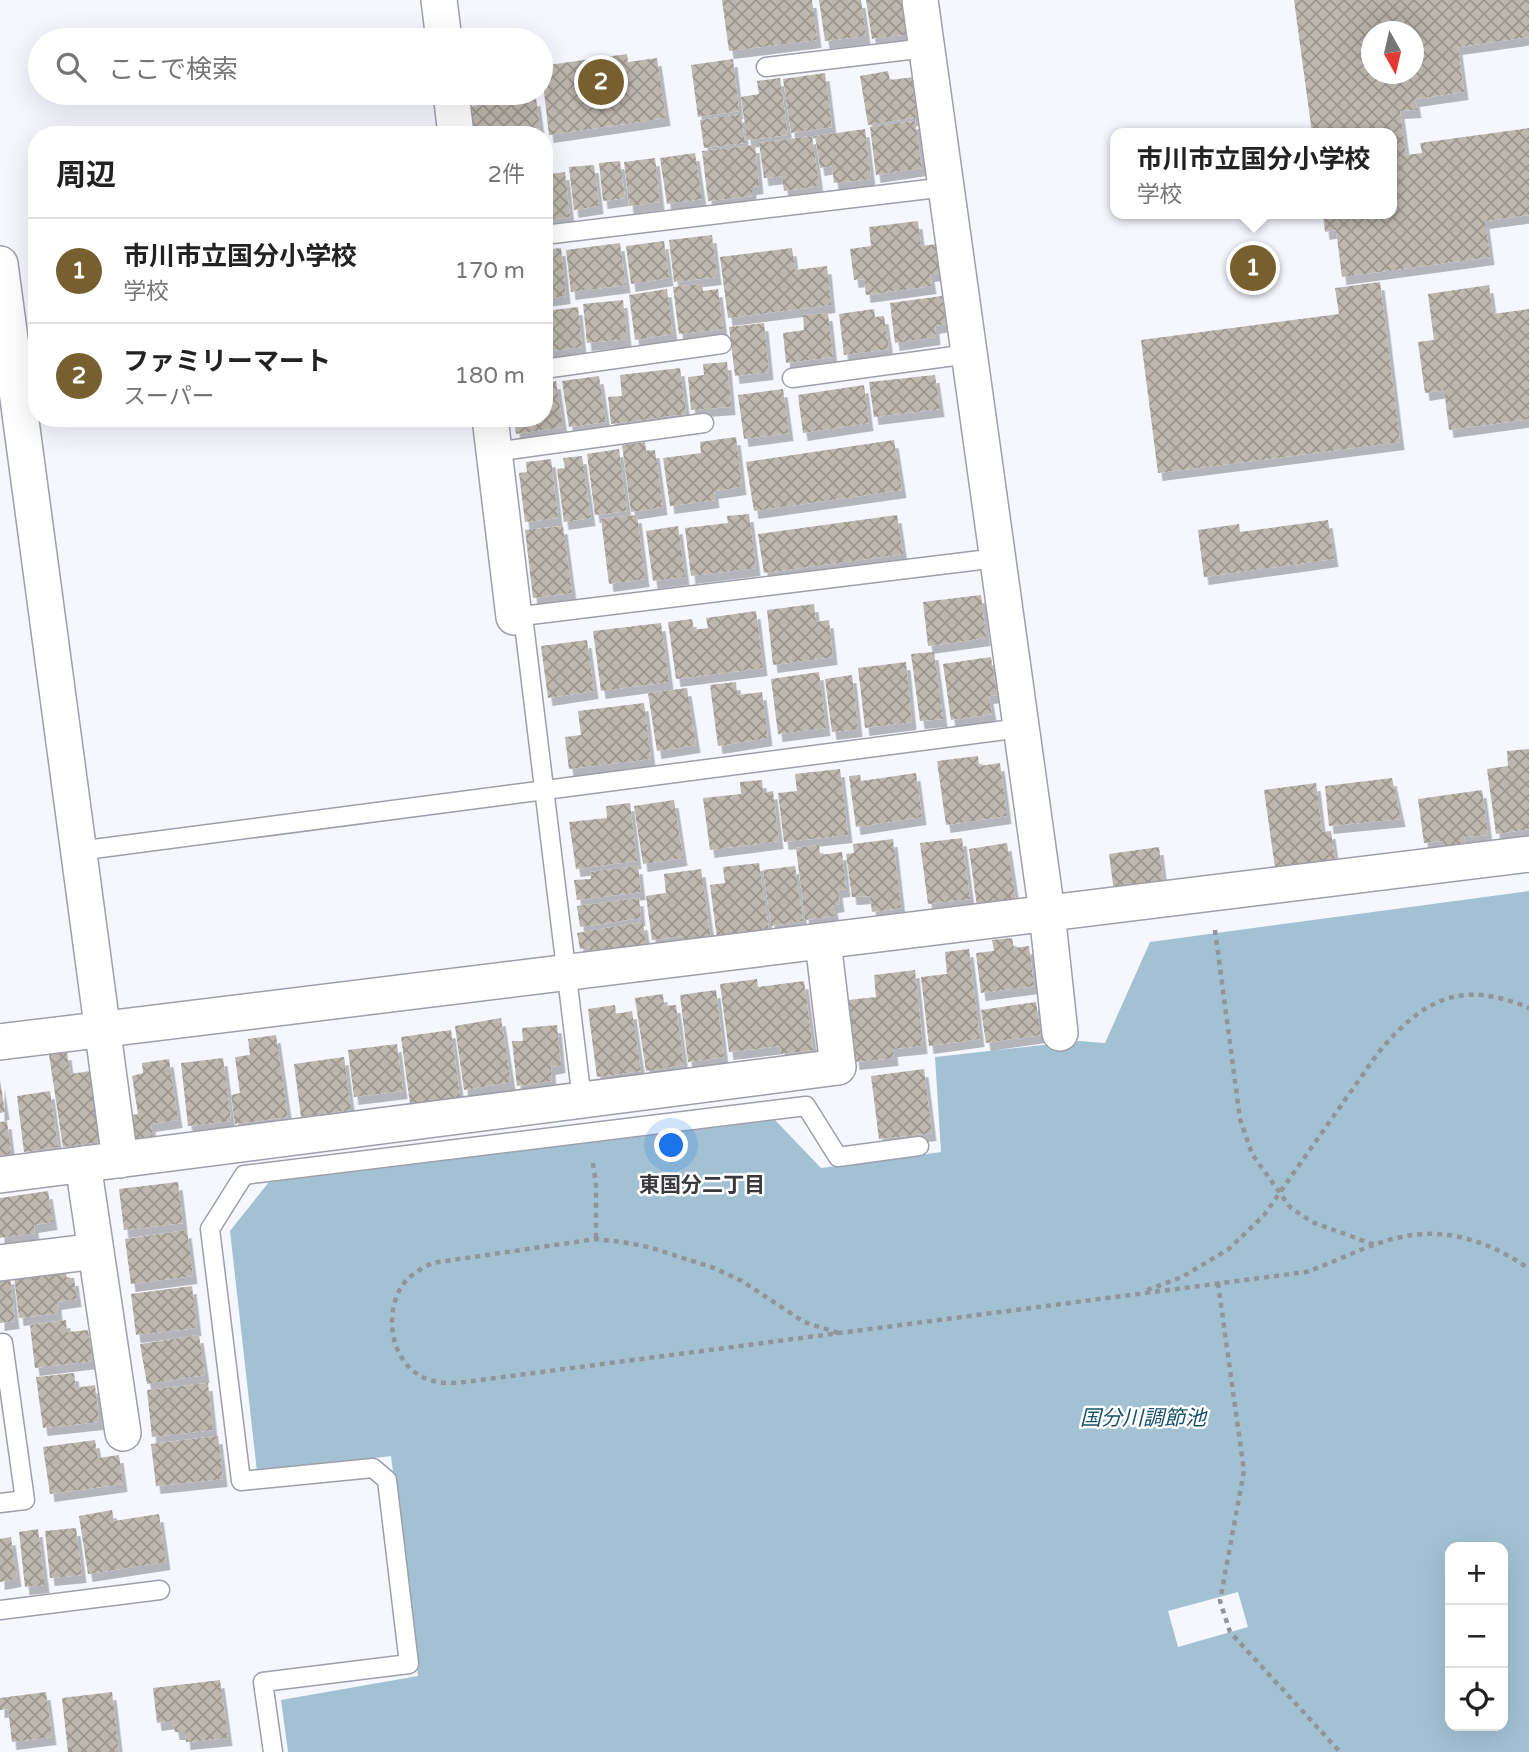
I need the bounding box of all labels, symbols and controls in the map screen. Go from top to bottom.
north arrow [1361,21,1424,84]
search box [28,28,553,105]
icon: search [52,48,90,86]
text: ここで検索 [108,54,238,85]
pin: 2 [578,56,624,108]
popup [1110,128,1397,219]
text: 市川市立国分小学校 [1136,144,1371,175]
text: 周辺 [56,157,116,194]
text: 2件 [488,161,525,189]
text: 学校 [1136,181,1182,209]
text: 市川市立国分小学校 [123,241,357,272]
pin: 1 [1230,242,1276,294]
text: 1 [72,257,86,285]
text: 170 m [455,257,525,285]
text: 学校 [123,278,169,306]
text: ファミリーマート [123,346,331,377]
text: 2 [72,362,86,390]
text: 180 m [455,362,525,390]
text: スーパー [123,383,215,411]
your location [654,1128,688,1162]
district label: 東国分二丁目 [639,1173,765,1198]
water label: 国分川調節池 [1080,1406,1208,1431]
map controls [1445,1542,1508,1731]
button: + [1445,1542,1508,1605]
button: − [1445,1605,1508,1668]
button: locate [1445,1668,1508,1731]

